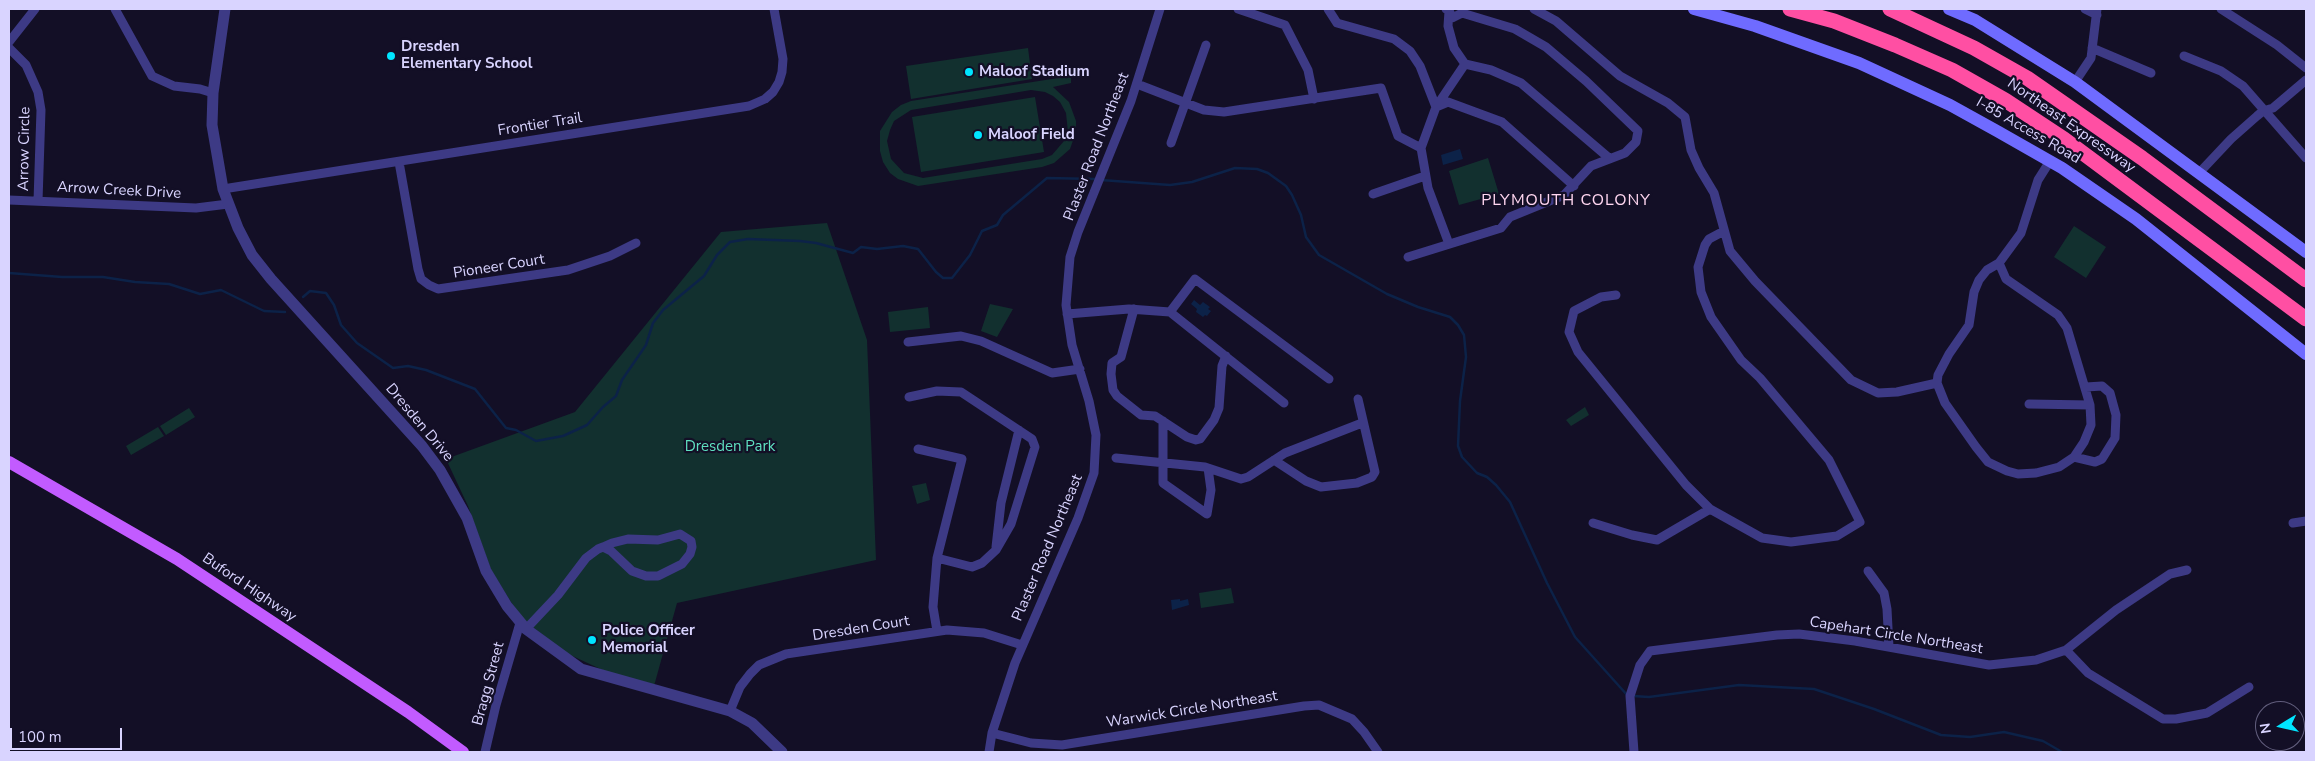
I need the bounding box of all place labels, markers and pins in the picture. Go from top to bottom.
place label: Dresden Elementary School [401,38,532,73]
marker: Dresden Elementary School [385,50,397,62]
place label: Maloof Stadium [979,63,1090,81]
marker: Maloof Stadium [963,66,975,78]
place label: Maloof Field [988,126,1075,144]
marker: Maloof Field [972,129,984,141]
place label: Police Officer Memorial [602,622,695,657]
marker: Police Officer Memorial [586,634,598,646]

